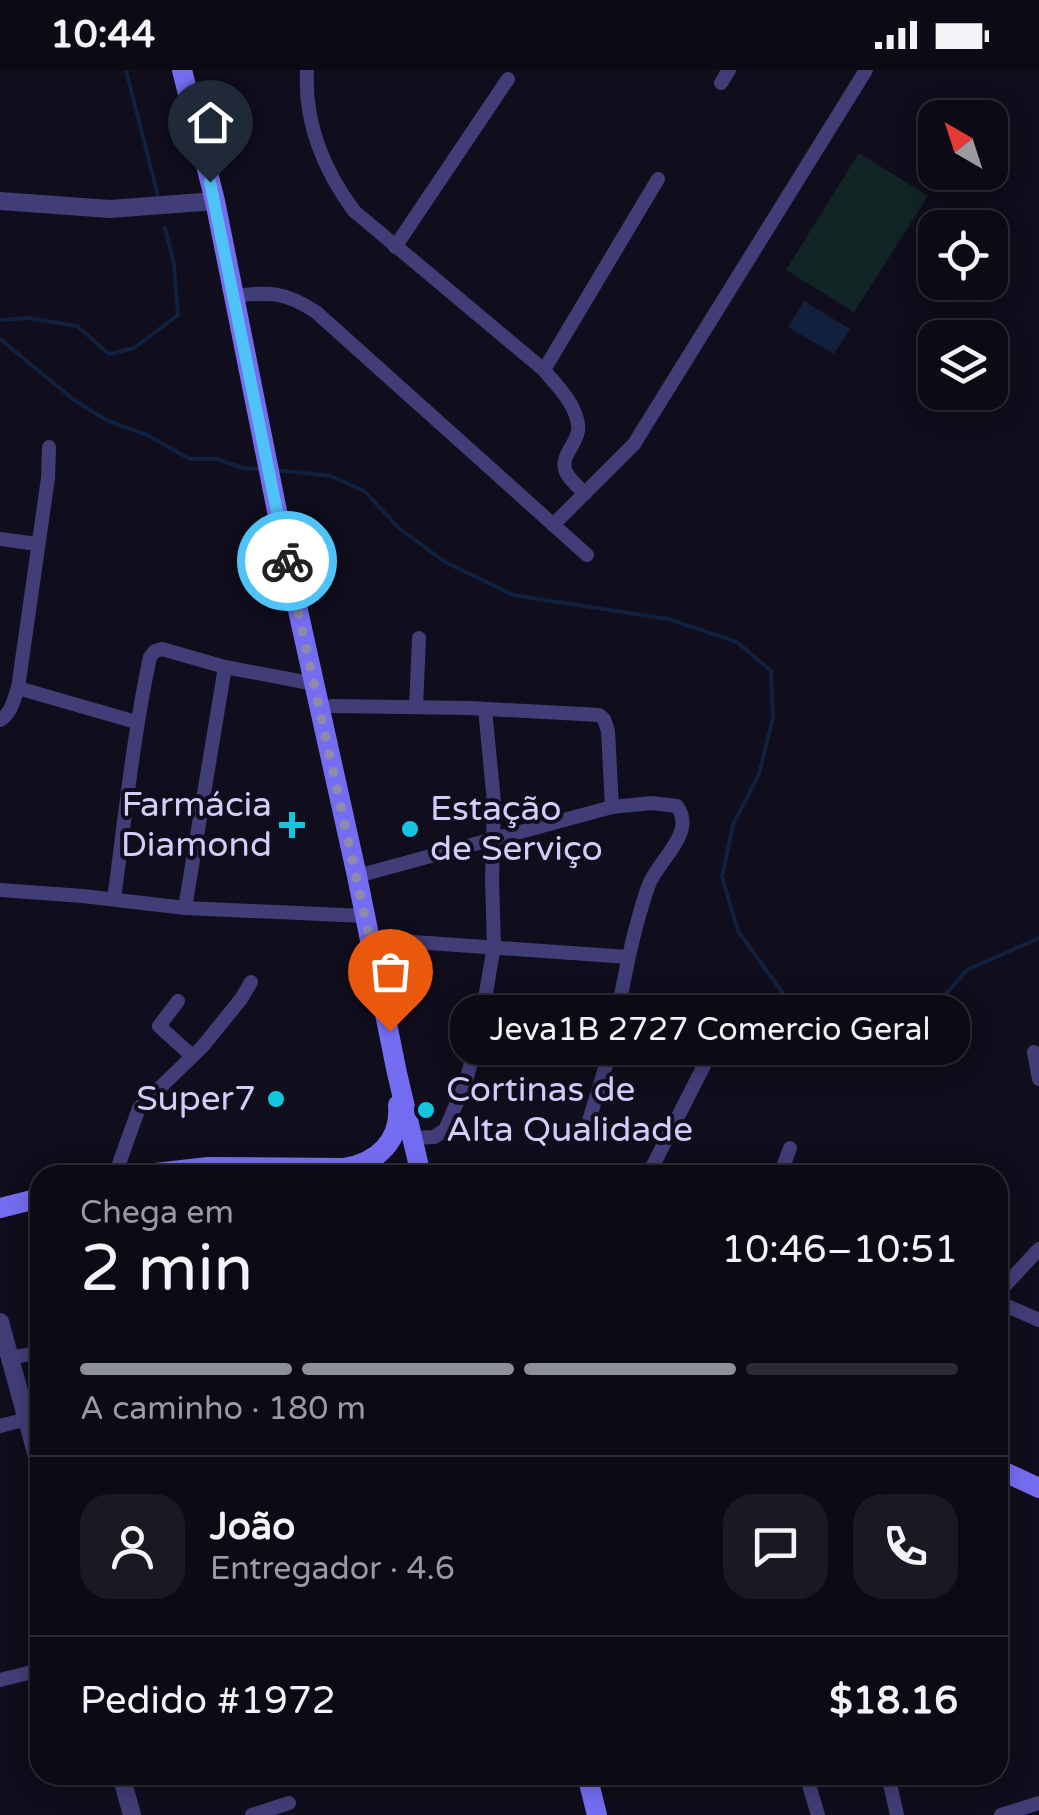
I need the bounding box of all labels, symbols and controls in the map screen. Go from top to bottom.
text: 10:44 [50,12,155,58]
pin [168,80,253,183]
icon: home [183,95,238,150]
north arrow [918,100,1008,190]
map controls [918,100,1008,410]
button: locate [918,210,1008,300]
button: layers [918,320,1008,410]
courier [237,511,337,611]
icon: bike [260,534,315,589]
place label: Farmácia Diamond [121,784,272,866]
place label: Estação de Serviço [430,788,603,870]
marker: Farmácia Diamond [281,814,303,836]
marker: Estação de Serviço [399,818,421,840]
pin [348,929,433,1032]
icon: bag [363,944,418,999]
callout: Jeva1B 2727 Comercio Geral [450,996,970,1066]
text: Jeva1B 2727 Comercio Geral [490,1011,930,1049]
place label: Cortinas de Alta Qualidade [446,1069,693,1151]
place label: Super7 [136,1078,256,1120]
marker: Super7 [265,1088,287,1110]
marker: Cortinas de Alta Qualidade [415,1099,437,1121]
text: Chega em [80,1194,234,1232]
text: 10:46–10:51 [721,1227,958,1273]
text: 2 min [80,1230,253,1309]
text: A caminho · 180 m [80,1390,366,1428]
button: person [80,1494,185,1599]
button: chat [723,1494,828,1599]
button: phone [853,1494,958,1599]
text: João [210,1504,295,1550]
text: Entregador · 4.6 [210,1550,455,1588]
text: Pedido #1972 [80,1678,336,1724]
text: $18.16 [829,1678,958,1724]

